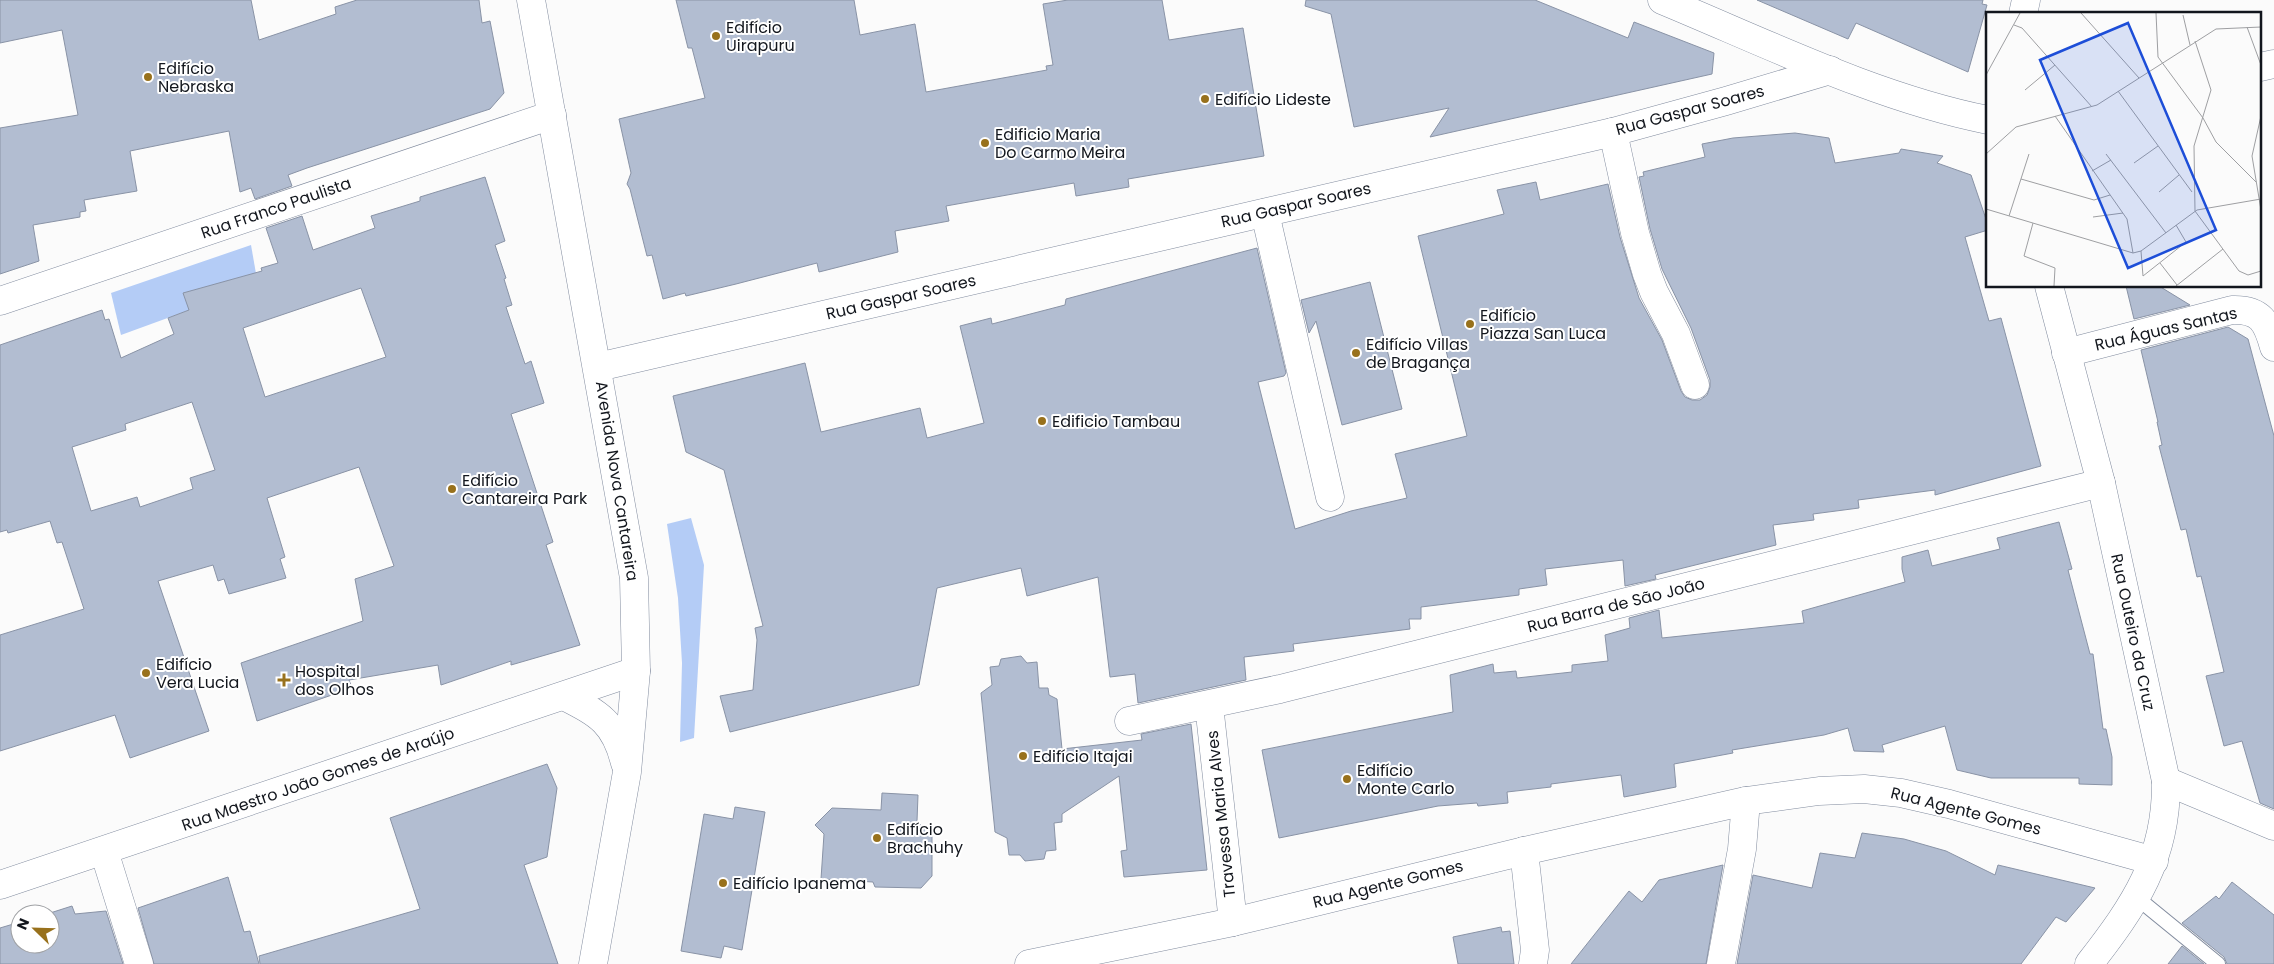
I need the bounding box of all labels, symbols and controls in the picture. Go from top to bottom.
inset map [1986,12,2262,288]
place label: Edifício Uirapuru [726,16,795,57]
marker: Edifício Uirapuru [710,30,722,42]
place label: Edifício Nebraska [158,57,234,98]
marker: Edifício Nebraska [142,71,154,83]
street label: Rua Gaspar Soares [1613,79,1767,141]
place label: Edifício Lideste [1215,88,1331,111]
marker: Edifício Lideste [1199,93,1211,105]
place label: Edificio Maria Do Carmo Meira [995,123,1125,164]
marker: Edificio Maria Do Carmo Meira [979,137,991,149]
street label: Rua Franco Paulista [198,171,354,245]
street label: Rua Gaspar Soares [1219,177,1373,233]
street label: Rua Gaspar Soares [824,269,978,325]
street label: Rua Águas Santas [2092,301,2240,357]
place label: Edifício Piazza San Luca [1480,304,1606,345]
marker: Edifício Piazza San Luca [1464,318,1476,330]
place label: Edifício Villas de Bragança [1366,333,1470,374]
marker: Edifício Villas de Bragança [1350,347,1362,359]
street label: Avenida Nova Cantareira [590,379,644,583]
place label: Edificio Tambau [1052,410,1180,433]
marker: Edificio Tambau [1036,415,1048,427]
place label: Edifício Cantareira Park [462,469,588,510]
marker: Edifício Cantareira Park [446,483,458,495]
street label: Rua Outeiro da Cruz [2105,551,2161,713]
street label: Rua Barra de São João [1525,572,1707,638]
place label: Edifício Vera Lucia [156,653,239,694]
place label: Hospital dos Olhos [295,660,374,701]
marker: Edifício Vera Lucia [140,667,152,679]
marker: Hospital dos Olhos [277,673,291,687]
street label: Rua Maestro João Gomes de Araújo [179,721,457,837]
street label: Travessa Maria Alves [1201,729,1241,899]
place label: Edifício Itajai [1033,745,1133,768]
marker: Edifício Itajai [1017,750,1029,762]
place label: Edifício Monte Carlo [1357,759,1455,800]
marker: Edifício Monte Carlo [1341,773,1353,785]
street label: Rua Agente Gomes [1888,781,2044,841]
place label: Edifício Brachuhy [887,818,963,859]
marker: Edifício Brachuhy [871,832,883,844]
street label: Rua Agente Gomes [1310,854,1466,914]
place label: Edifício Ipanema [733,872,866,895]
marker: Edifício Ipanema [717,877,729,889]
north arrow [10,904,60,954]
text: N [12,915,34,933]

